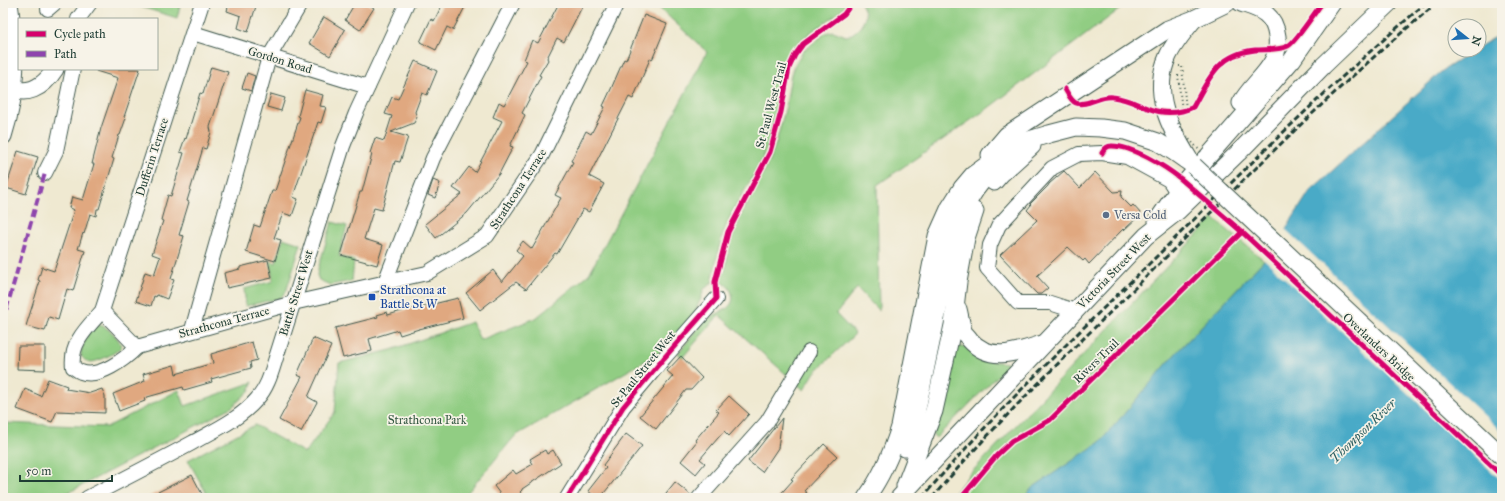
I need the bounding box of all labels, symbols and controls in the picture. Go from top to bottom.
legend [18,18,158,70]
north arrow [1447,18,1487,58]
text: Cycle path [54,27,106,41]
text: N [1468,34,1484,48]
street label: Gordon Road [246,44,314,76]
text: Path [54,47,77,61]
street label: St Paul West Trail [753,60,789,150]
street label: Dufferin Terrace [133,116,171,198]
street label: Strathcona Terrace [487,146,549,232]
place label: Versa Cold [1113,208,1167,222]
marker: Versa Cold [1101,210,1111,220]
street label: Victoria Street West [1074,230,1154,312]
street label: Battle Street West [276,248,316,338]
place label: Strathcona at Battle St W [380,283,447,311]
marker: Strathcona at Battle St W [367,292,377,302]
street label: Strathcona Terrace [177,303,271,341]
street label: Overlanders Bridge [1339,310,1418,385]
street label: St Paul Street West [608,327,679,410]
street label: Rivers Trail [1070,335,1122,386]
water label: Thompson River [1327,395,1400,467]
park label: Strathcona Park [388,413,467,427]
scale bar [20,457,112,483]
text: 50 m [26,464,51,478]

